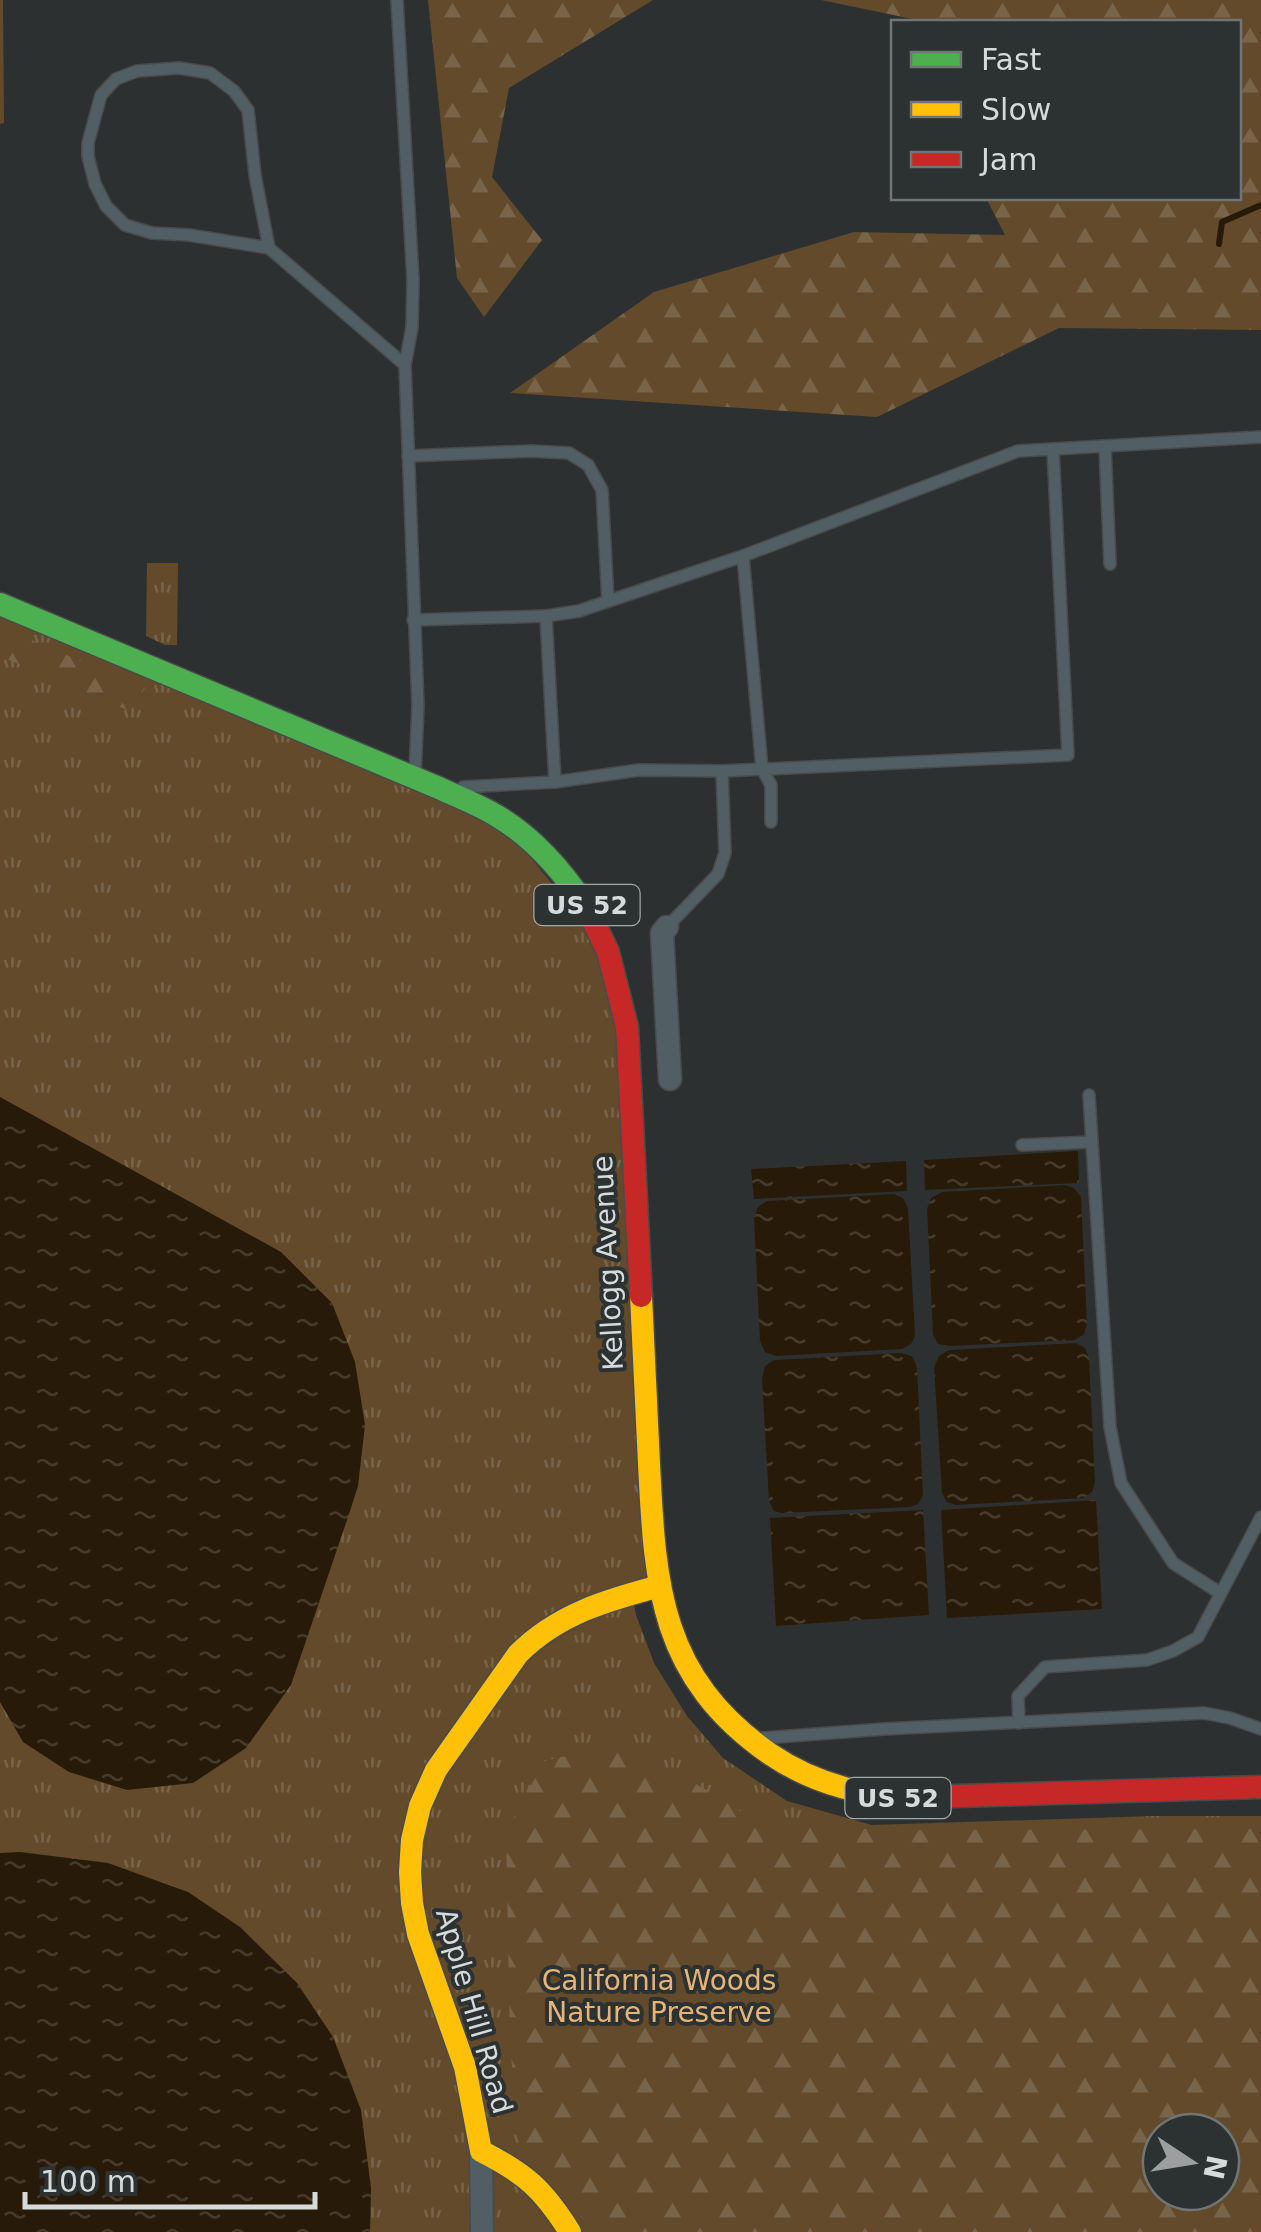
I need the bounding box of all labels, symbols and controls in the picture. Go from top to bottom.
legend [891,20,1241,200]
text: Fast [981,42,1042,77]
text: Slow [981,92,1051,127]
text: Jam [979,142,1037,177]
road number: US 52 [534,885,640,925]
street label: Kellogg Avenue [586,1155,630,1371]
road number: US 52 [846,1778,950,1818]
street label: Apple Hill Road [429,1904,519,2118]
park label: California Woods Nature Preserve [542,1964,776,2029]
north arrow [1141,2112,1241,2212]
scale bar [25,2147,315,2209]
text: N [1196,2152,1234,2182]
text: 100 m [40,2164,136,2199]

